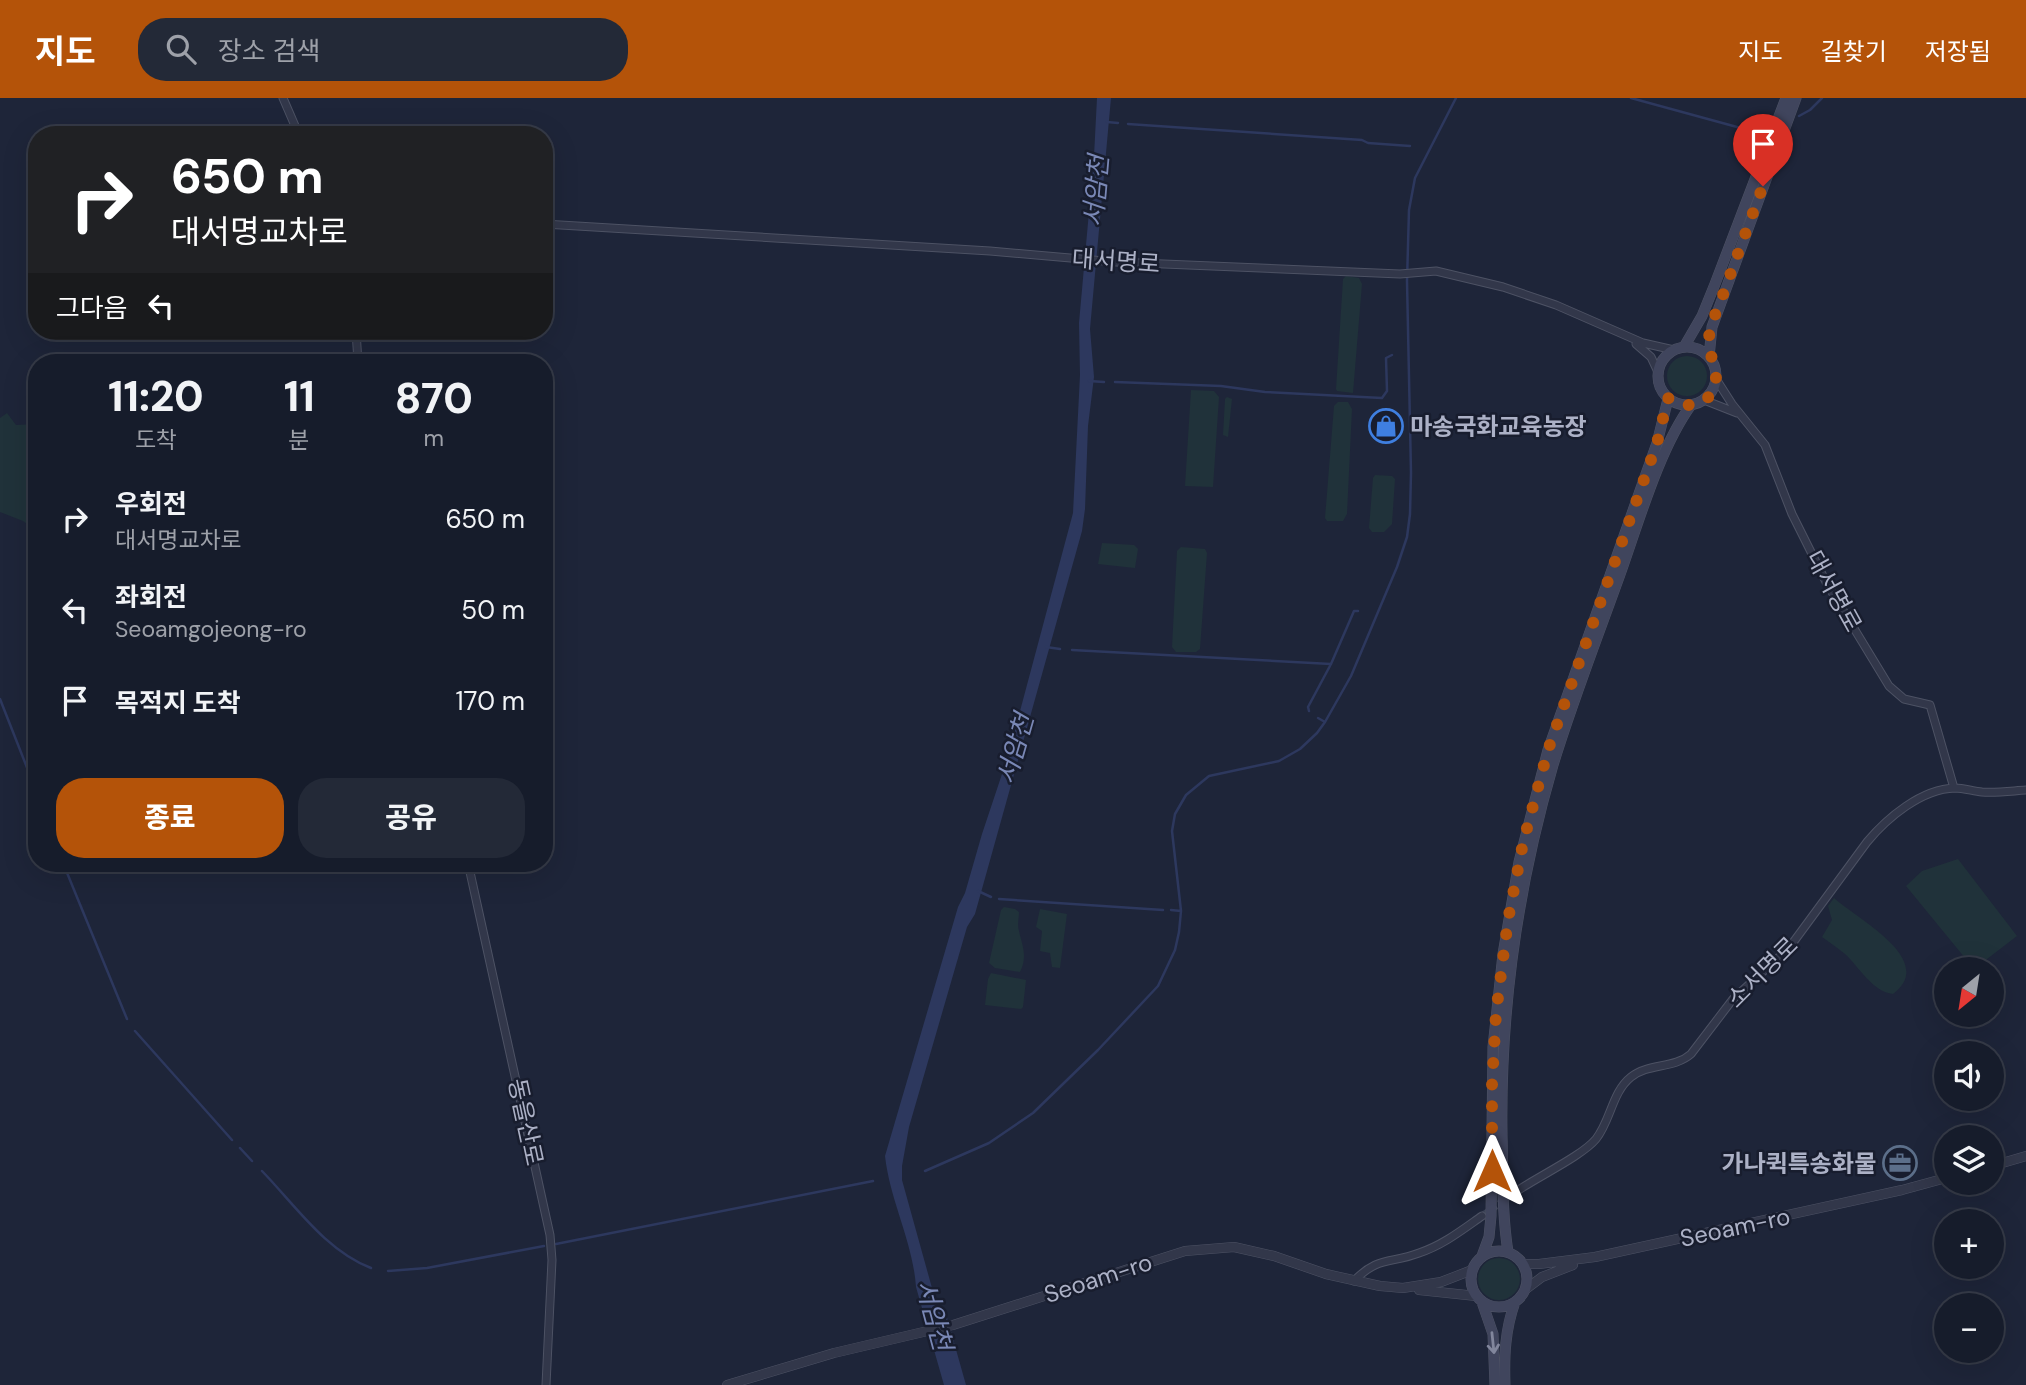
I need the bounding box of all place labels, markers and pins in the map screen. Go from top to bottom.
pin [1733,114,1793,186]
shop icon: 마송국화교육농장 [1367,407,1405,445]
place label: 마송국화교육농장 [1410,411,1587,442]
office icon: 가나퀵특송화물 [1881,1144,1919,1182]
place label: 가나퀵특송화물 [1721,1148,1876,1179]

